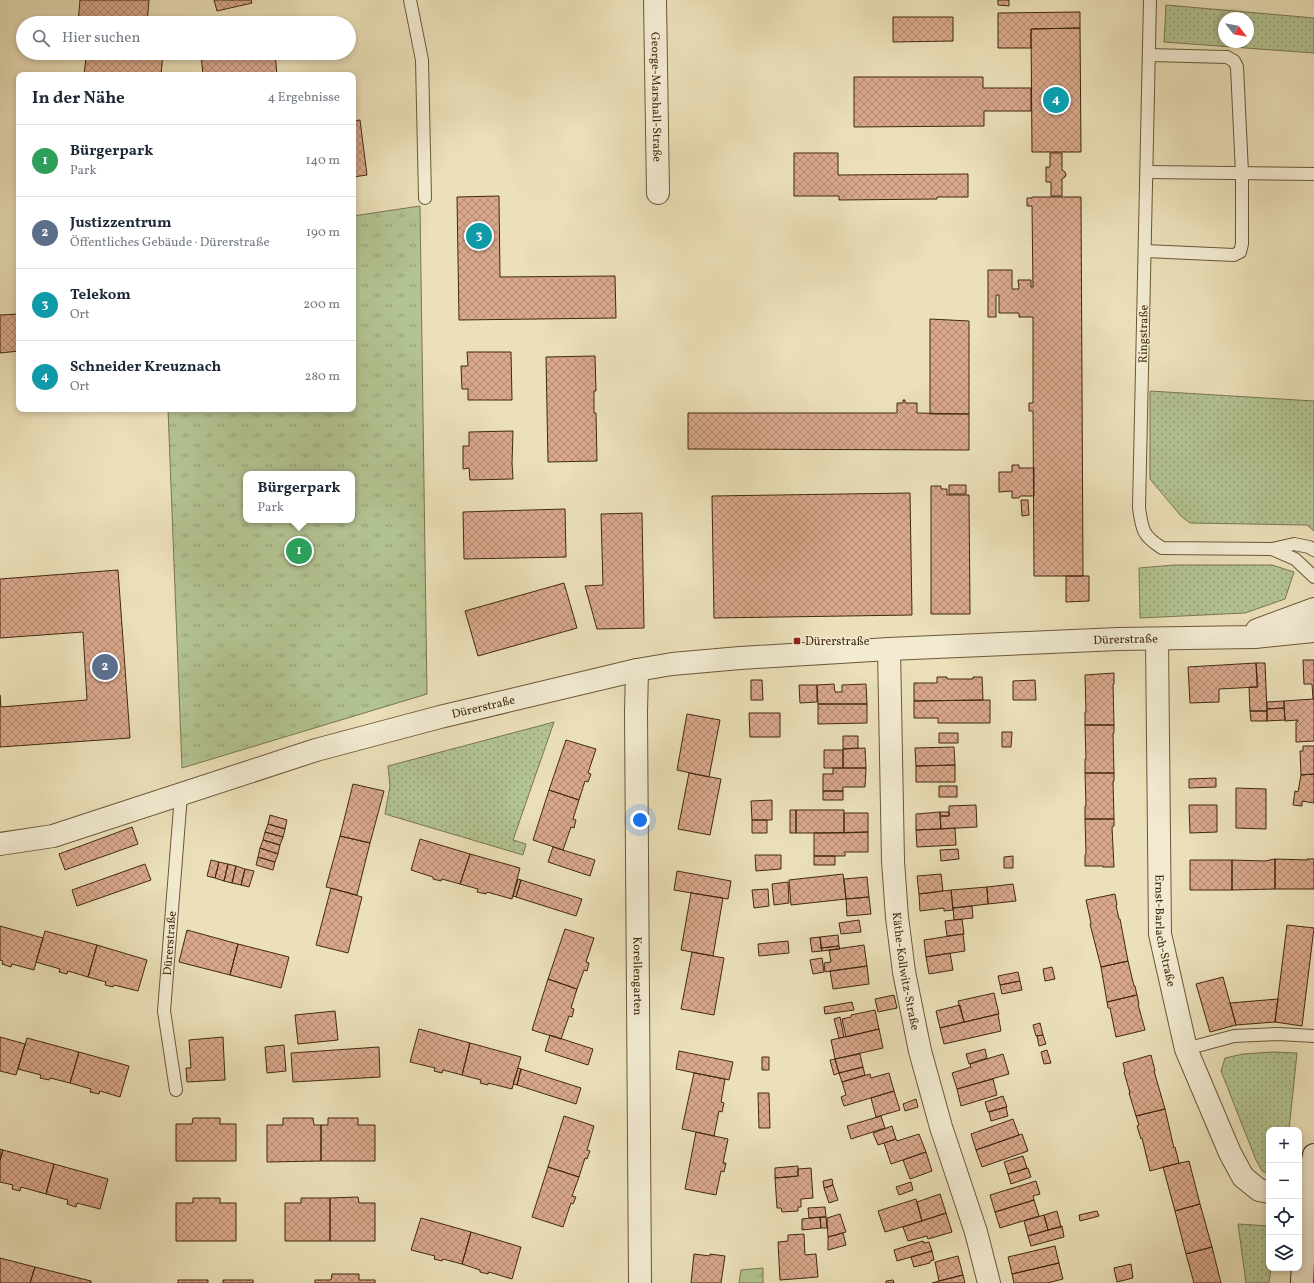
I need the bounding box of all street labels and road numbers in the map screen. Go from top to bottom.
street label: George-Marshall-Straße [646,32,665,162]
street label: Ringstraße [1135,304,1153,363]
street label: Dürerstraße [1093,631,1158,649]
street label: Dürerstraße [450,692,517,723]
street label: Ernst-Barlach-Straße [1150,874,1179,989]
street label: Dürerstraße [160,910,181,976]
street label: Käthe-Kollwitz-Straße [888,911,923,1032]
street label: Korellengarten [629,936,645,1016]

